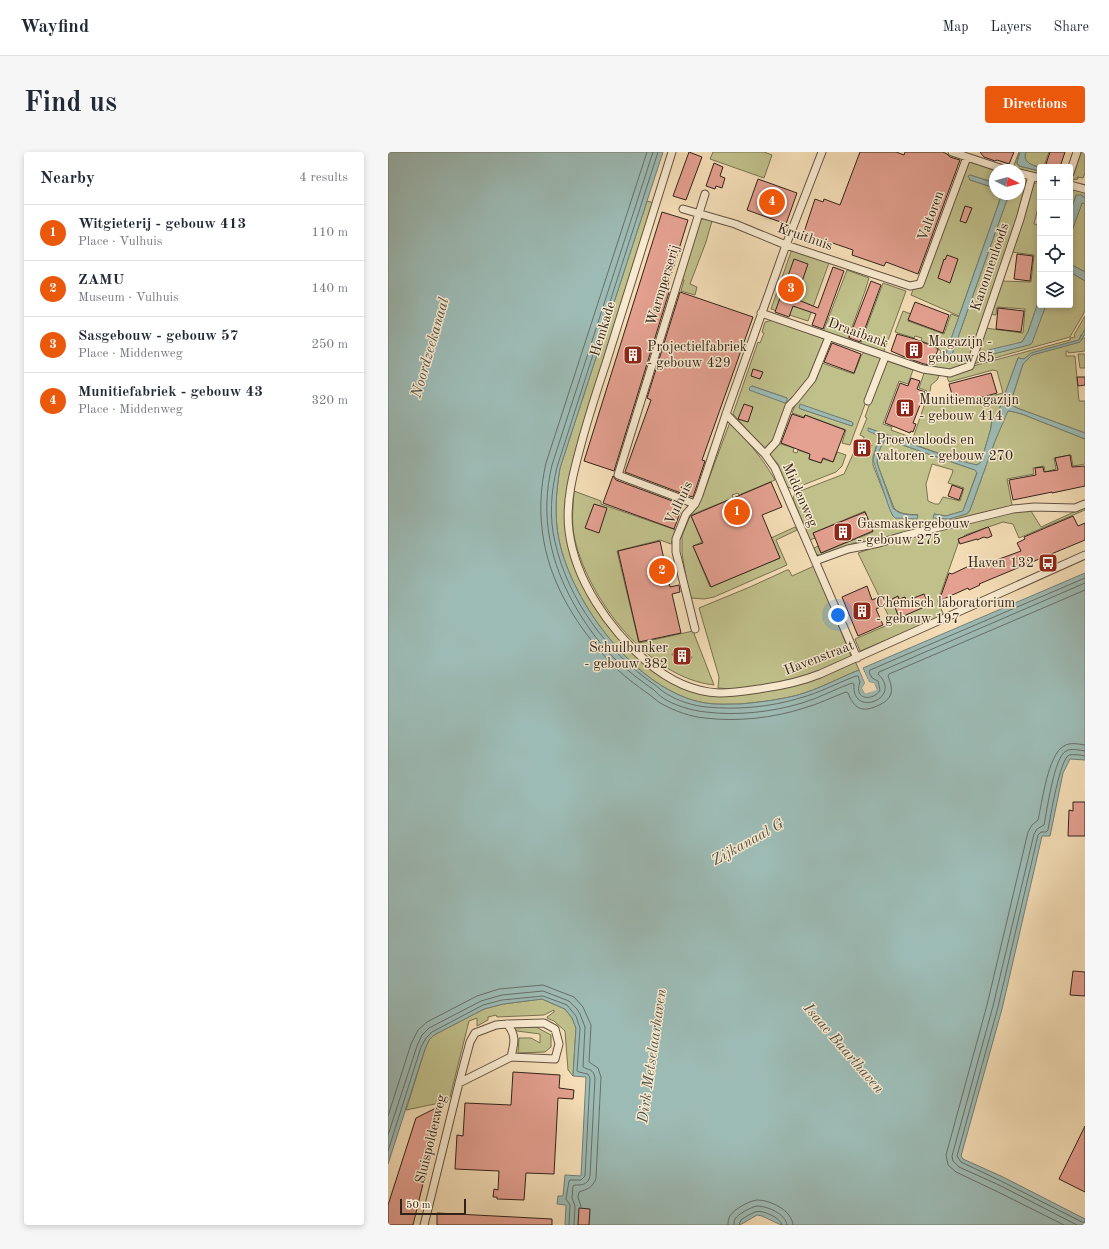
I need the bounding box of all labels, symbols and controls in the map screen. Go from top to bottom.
text: Wayfind [20,18,89,37]
text: Map [943,20,969,34]
text: Layers [991,20,1032,34]
text: Share [1054,20,1089,34]
button: Directions [985,86,1085,123]
text: Find us [24,90,117,118]
north arrow [989,164,1025,200]
map controls [1037,164,1073,308]
button: + [1037,164,1073,200]
text: Nearby [40,170,95,187]
text: 4 results [299,171,348,184]
pin: 4 [759,187,785,217]
street label: Valtoren [916,189,947,243]
button: − [1037,200,1073,236]
text: Witgieterij - gebouw 413 [78,217,246,232]
street label: Kruithuis [776,221,834,253]
street label: Kanonnenloods [968,221,1012,313]
text: 1 [49,226,57,239]
text: 110 m [311,226,348,239]
text: Place · Vulhuis [78,235,162,248]
button: locate [1037,236,1073,272]
street label: Warmperserij [644,243,682,327]
button: layers [1037,272,1073,308]
text: ZAMU [78,273,124,288]
pin: 3 [778,274,804,304]
text: 2 [49,282,57,295]
text: 140 m [311,282,348,295]
text: Museum · Vulhuis [78,291,179,304]
water label: Noordzeekanaal [409,296,453,401]
street label: Hemkade [588,300,618,358]
street label: Draaibank [826,316,890,350]
text: Sasgebouw - gebouw 57 [78,329,238,344]
place label: Magazijn - gebouw 85 [928,335,995,365]
text: 3 [49,338,57,351]
text: 250 m [311,338,348,351]
building icon: Magazijn - gebouw 85 [903,339,925,361]
place label: Projectielfabriek - gebouw 429 [647,340,747,370]
building icon: Projectielfabriek - gebouw 429 [622,344,644,366]
text: Place · Middenweg [78,347,183,360]
text: Munitiefabriek - gebouw 43 [78,385,263,400]
place label: Munitiemagazijn - gebouw 414 [919,393,1020,423]
text: 4 [49,394,57,407]
text: 320 m [311,394,348,407]
building icon: Munitiemagazijn - gebouw 414 [894,397,916,419]
text: Place · Middenweg [78,403,183,416]
place label: Proevenloods en valtoren - gebouw 270 [876,433,1013,463]
building icon: Proevenloods en valtoren - gebouw 270 [851,437,873,459]
street label: Middenweg [780,461,820,529]
street label: Vulhuis [663,479,695,527]
pin: 1 [724,497,750,527]
place label: Gasmaskergebouw - gebouw 275 [857,517,970,547]
building icon: Gasmaskergebouw - gebouw 275 [832,521,854,543]
bus stop icon: Haven 132 [1037,552,1059,574]
pin: 2 [649,556,675,586]
place label: Haven 132 [967,556,1034,570]
place label: Chemisch laboratorium - gebouw 197 [876,596,1015,626]
building icon: Chemisch laboratorium - gebouw 197 [851,600,873,622]
your location [828,605,848,625]
street label: Havenstraat [782,638,856,678]
place label: Schuilbunker - gebouw 382 [584,641,668,671]
building icon: Schuilbunker - gebouw 382 [671,645,693,667]
water label: Zijkanaal G [709,817,787,869]
water label: Dirk Metselaarhaven [636,988,670,1125]
water label: Isaac Baarthaven [799,1000,886,1097]
street label: Sluispolderweg [413,1093,449,1185]
scale bar [400,1197,466,1216]
text: 50 m [406,1200,431,1211]

